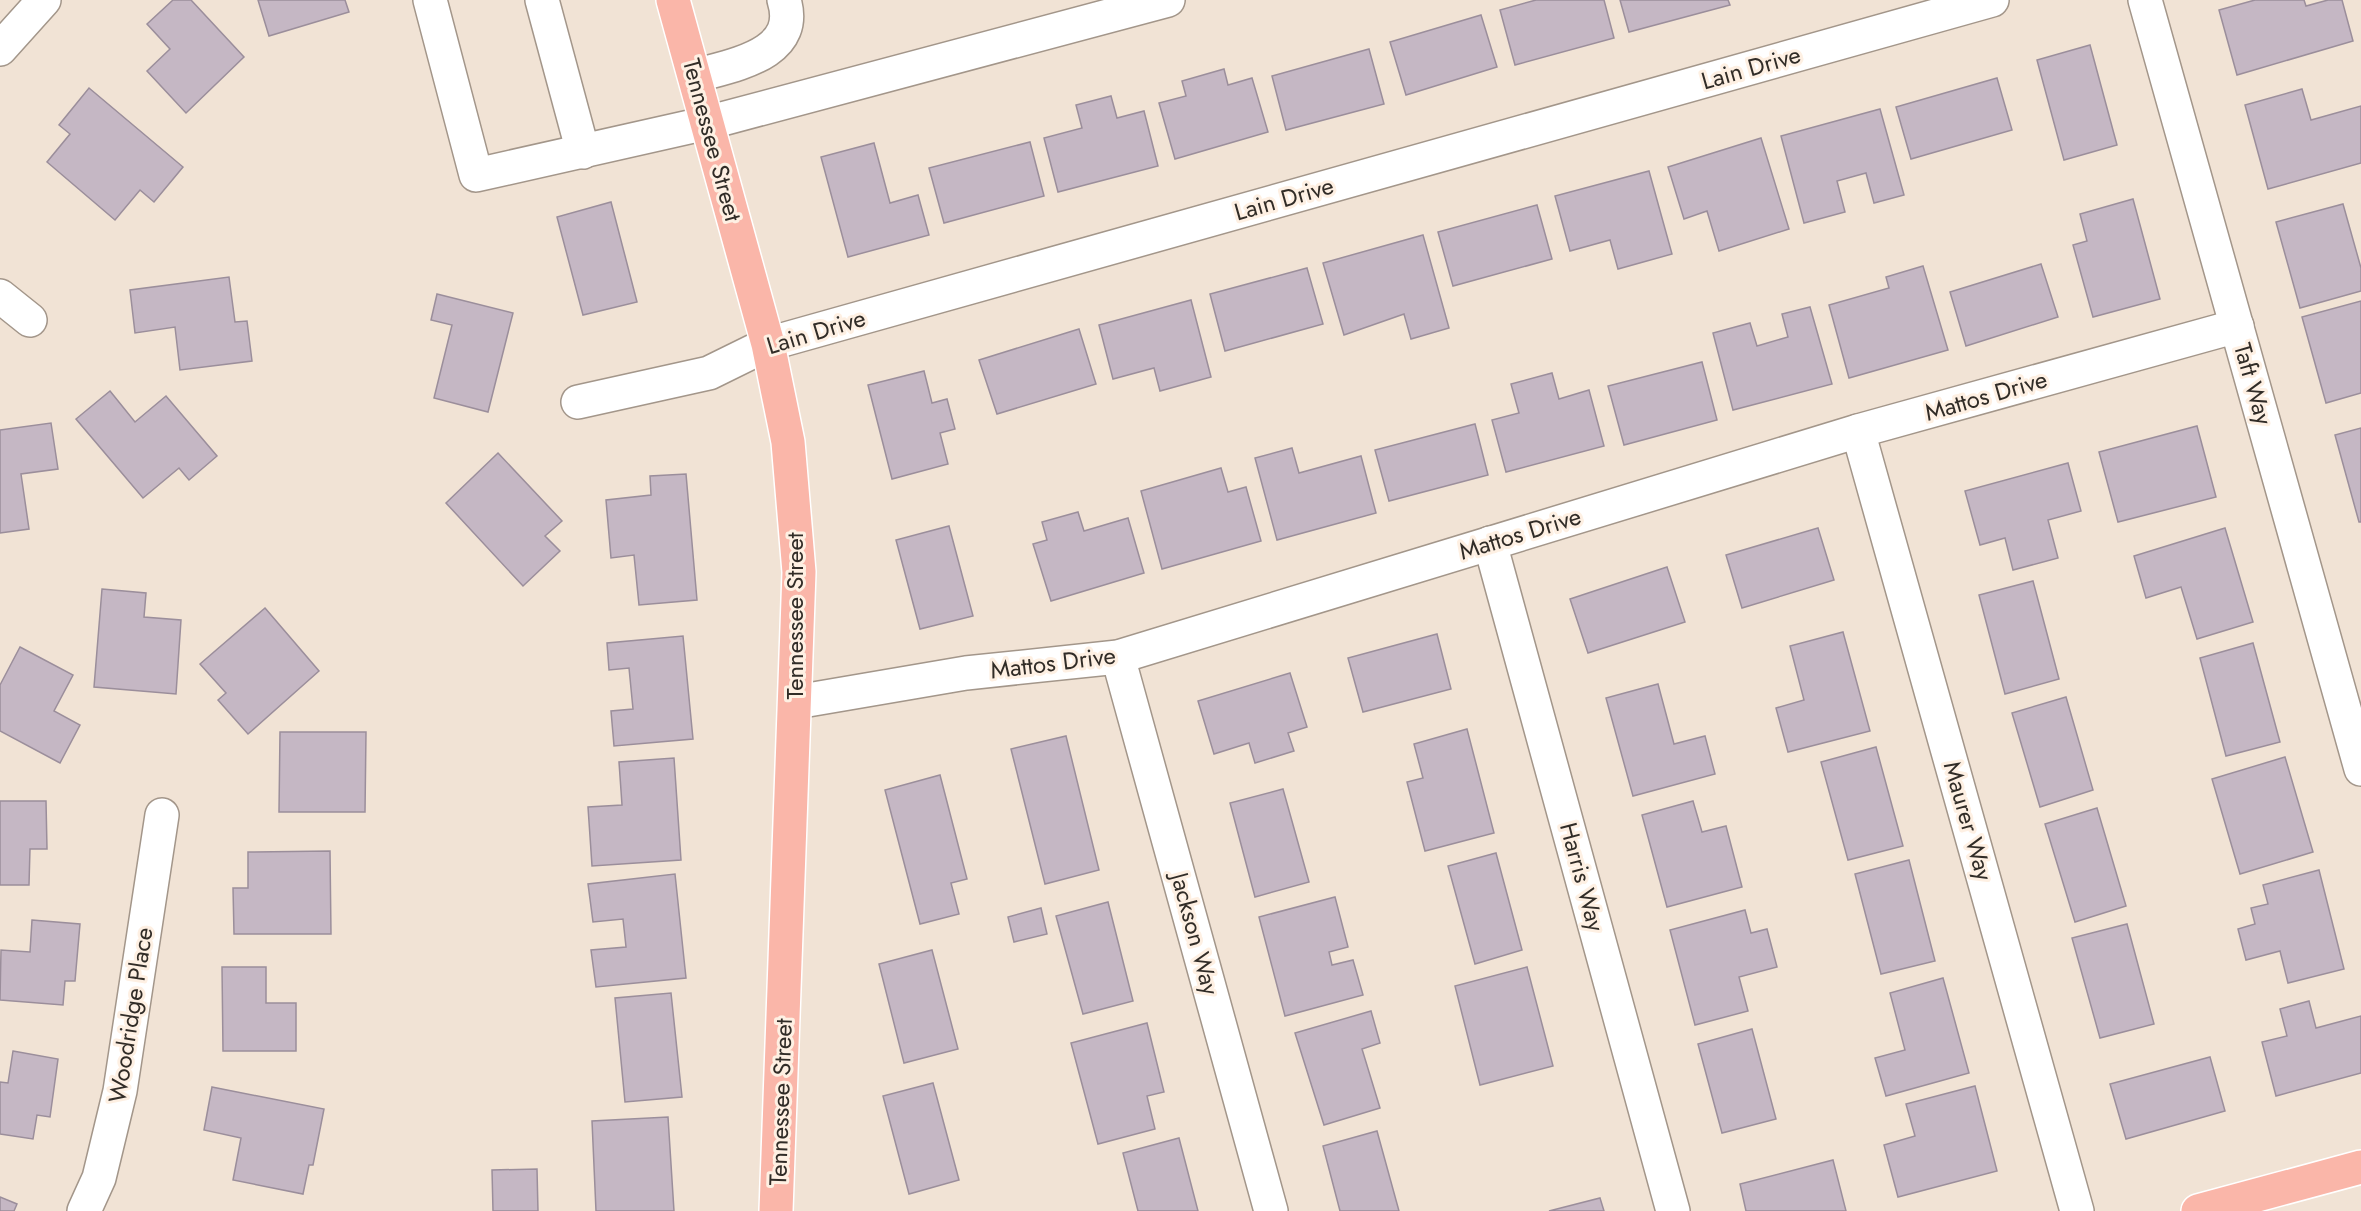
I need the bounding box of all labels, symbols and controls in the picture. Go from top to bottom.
street label: Lain Drive [1697,37,1805,98]
street label: Tennessee Street [674,55,751,225]
street label: Lain Drive [1230,168,1338,229]
street label: Lain Drive [762,300,870,363]
street label: Taft Way [2225,339,2282,429]
street label: Mattos Drive [1921,361,2051,430]
street label: Mattos Drive [1455,498,1585,569]
street label: Tennessee Street [777,532,812,700]
street label: Mattos Drive [988,637,1118,688]
street label: Maurer Way [1935,757,2002,885]
street label: Harris Way [1551,818,1614,936]
street label: Jackson Way [1162,866,1229,999]
street label: Woodridge Place [99,925,162,1105]
street label: Tennessee Street [760,1018,801,1186]

